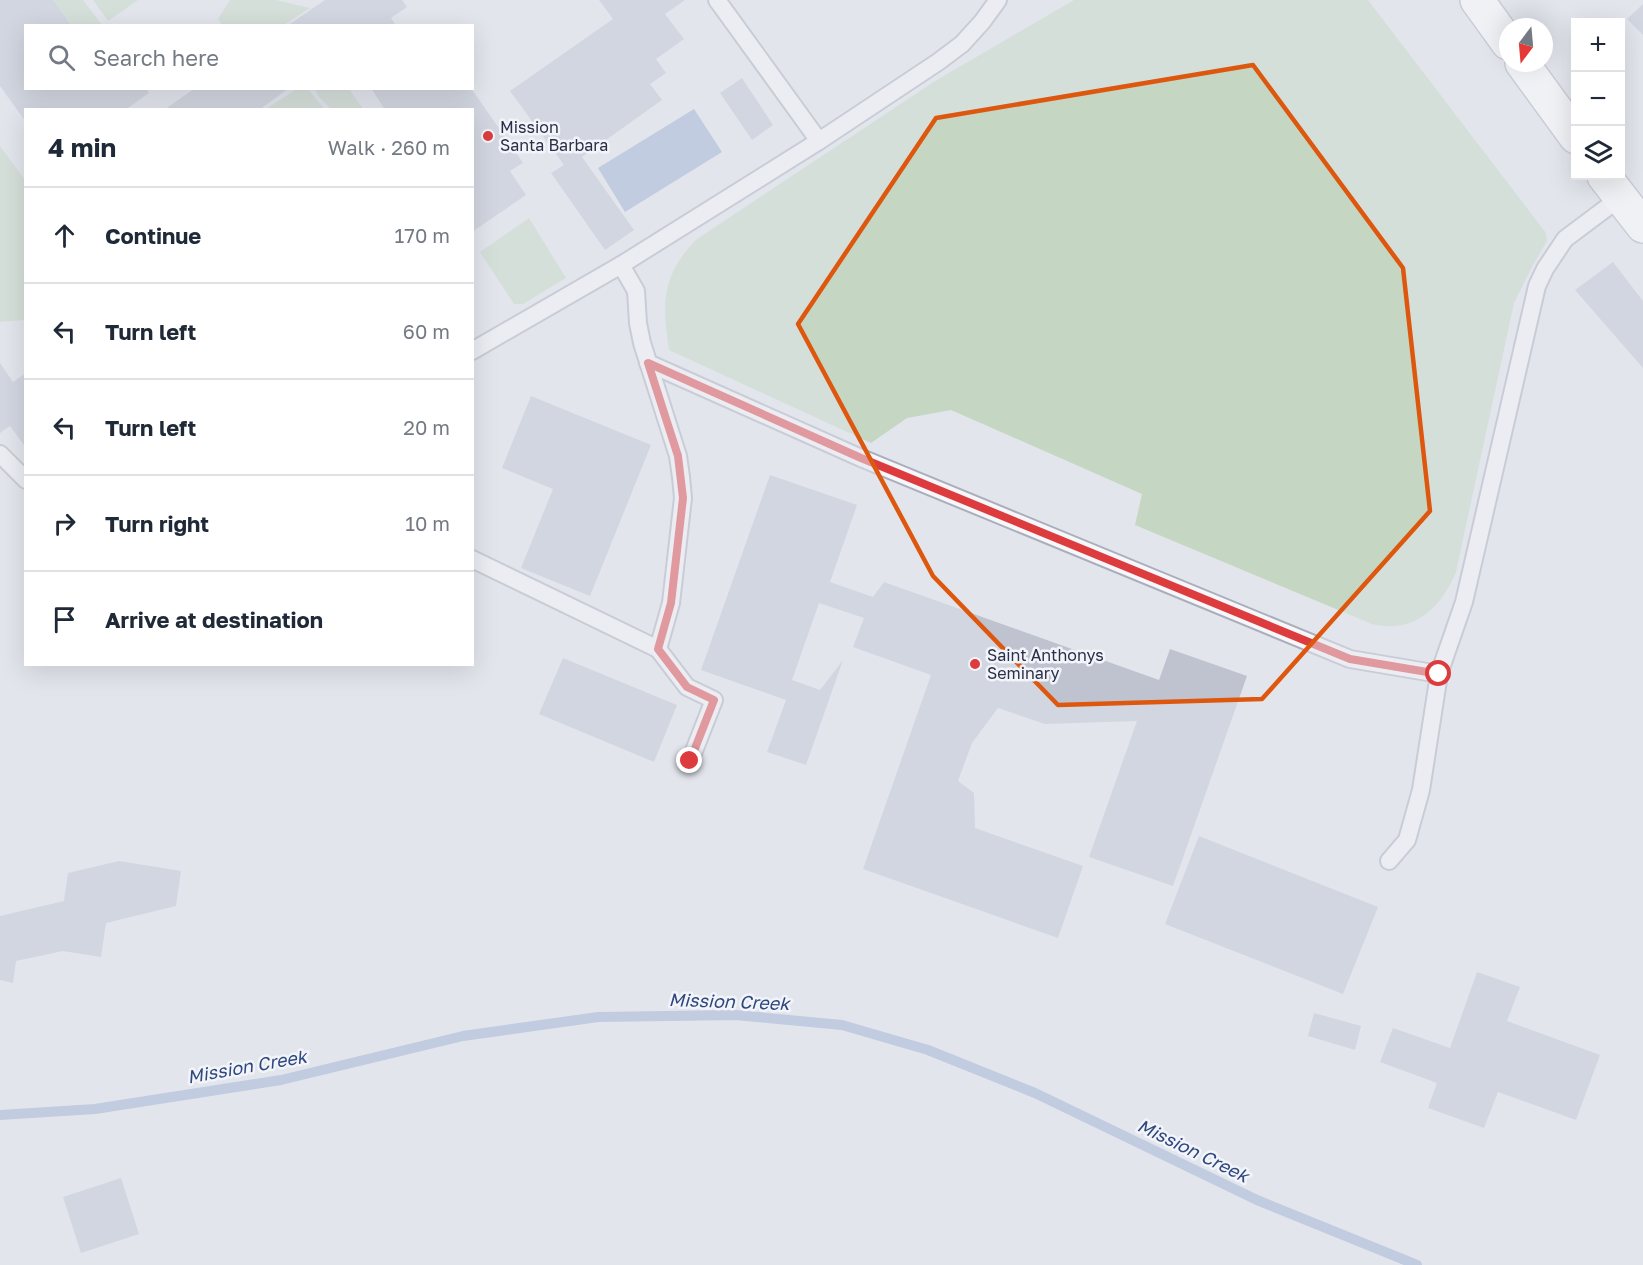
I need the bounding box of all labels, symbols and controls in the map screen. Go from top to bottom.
north arrow [1499,18,1553,72]
map controls [1571,18,1625,180]
button: + [1571,18,1625,72]
search box [24,24,474,90]
icon: search [45,41,78,74]
text: Search here [93,44,219,71]
button: − [1571,72,1625,126]
place label: Mission Santa Barbara [500,117,608,155]
button: layers [1571,126,1625,180]
marker: Mission Santa Barbara [481,129,495,143]
text: 4 min [48,132,116,163]
text: Walk · 260 m [328,135,450,159]
icon: ahead [48,219,81,252]
text: Continue [105,222,201,249]
text: 170 m [395,223,450,247]
icon: left [48,315,81,348]
text: Turn left [105,318,196,345]
text: 60 m [403,319,450,343]
icon: left [48,411,81,444]
text: Turn left [105,414,196,441]
text: 20 m [403,415,450,439]
icon: right [48,507,81,540]
text: Turn right [105,510,209,537]
text: 10 m [405,511,450,535]
icon: arrive [48,603,81,636]
text: Arrive at destination [105,606,323,633]
place label: Saint Anthonys Seminary [987,645,1104,683]
marker: Saint Anthonys Seminary [968,657,982,671]
route start [1425,660,1451,686]
route end [676,747,702,773]
water label: Mission Creek [668,988,792,1014]
water label: Mission Creek [185,1044,310,1087]
water label: Mission Creek [1134,1114,1254,1187]

